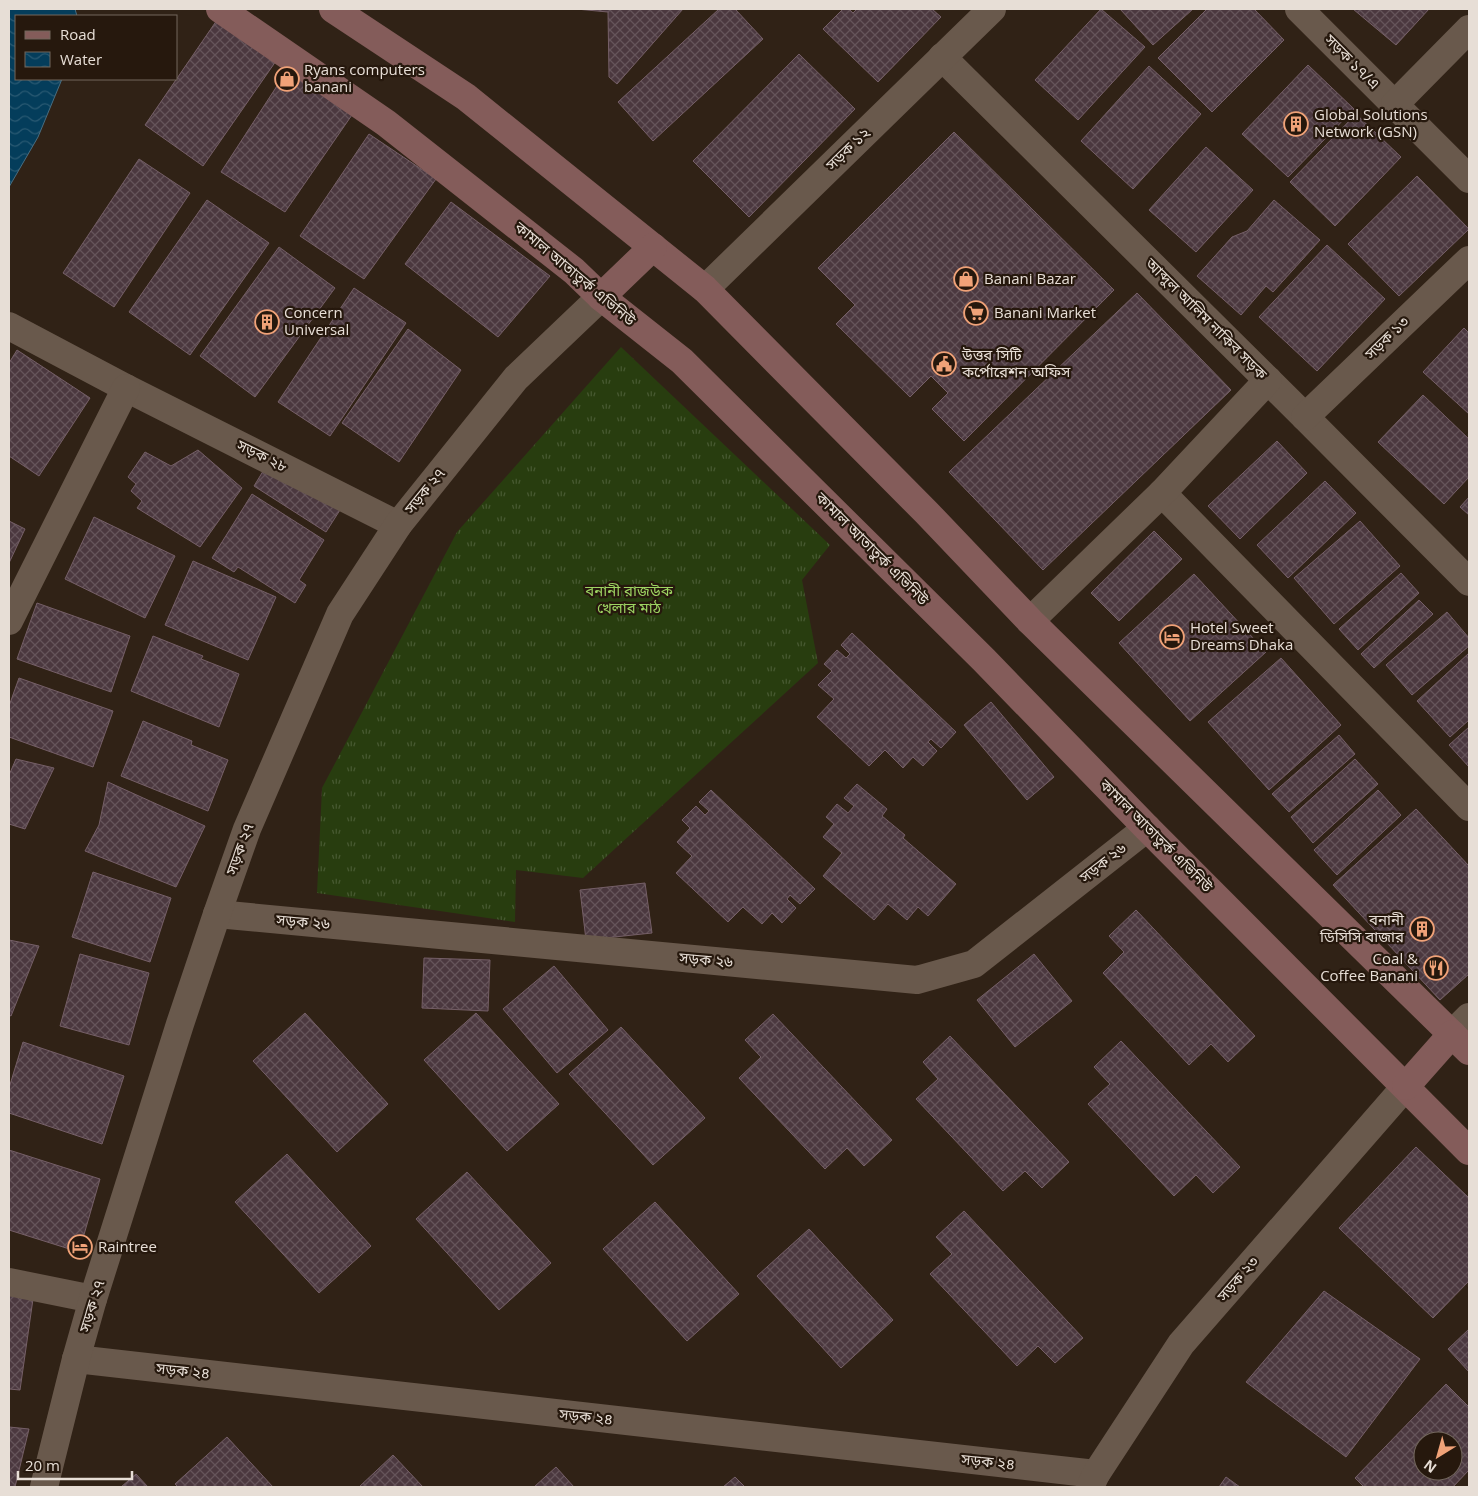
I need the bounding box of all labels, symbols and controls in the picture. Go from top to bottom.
legend [15,15,178,80]
text: Road [60,24,96,44]
street label: সড়ক ১৭/এ [1320,29,1385,93]
text: Water [60,49,102,69]
place label: Ryans computers banani [304,59,425,96]
shop icon: Ryans computers banani [274,66,300,92]
place label: Global Solutions Network (GSN) [1314,104,1428,141]
building icon: Global Solutions Network (GSN) [1283,111,1309,137]
street label: সড়ক ১২ [820,122,874,175]
street label: কামাল আতাতুর্ক এভিনিউ [510,216,640,330]
street label: আব্দুল আলিম নাকিব সড়ক [1141,253,1272,384]
shop icon: Banani Bazar [953,266,979,292]
place label: Banani Bazar [984,268,1076,288]
supermarket icon: Banani Market [963,300,989,326]
place label: Concern Universal [284,302,349,339]
place label: Banani Market [994,302,1096,322]
building icon: Concern Universal [254,309,280,335]
street label: সড়ক ১৩ [1359,311,1413,364]
place label: উত্তর সিটি কর্পোরেশন অফিস [961,344,1071,381]
public building icon: উত্তর সিটি কর্পোরেশন অফিস [931,351,957,377]
street label: সড়ক ২৮ [233,434,291,476]
street label: সড়ক ২৭ [399,463,449,518]
street label: কামাল আতাতুর্ক এভিনিউ [811,487,934,609]
park label: বনানী রাজউক খেলার মাঠ [584,580,674,617]
place label: Hotel Sweet Dreams Dhaka [1190,617,1293,654]
hotel icon: Hotel Sweet Dreams Dhaka [1159,624,1185,650]
street label: কামাল আতাতুর্ক এভিনিউ [1095,774,1218,896]
street label: সড়ক ২৭ [220,820,258,878]
street label: সড়ক ২৬ [1074,838,1130,887]
street label: সড়ক ২৬ [274,909,331,933]
place label: বনানী ডিসিসি বাজার [1319,909,1405,946]
building icon: বনানী ডিসিসি বাজার [1409,916,1435,942]
street label: সড়ক ২৬ [677,947,734,971]
place label: Coal & Coffee Banani [1320,948,1418,985]
restaurant icon: Coal & Coffee Banani [1423,955,1449,981]
hotel icon: Raintree [67,1234,93,1260]
place label: Raintree [98,1236,157,1256]
street label: সড়ক ২৩ [1211,1251,1263,1306]
street label: সড়ক ২৭ [73,1277,109,1335]
street label: সড়ক ২৪ [154,1357,211,1383]
street label: সড়ক ২৪ [557,1403,614,1429]
north arrow [1413,1431,1463,1481]
scale bar [18,1448,131,1480]
street label: সড়ক ২৪ [959,1448,1016,1474]
text: 20 m [25,1455,60,1475]
text: N [1420,1456,1440,1478]

